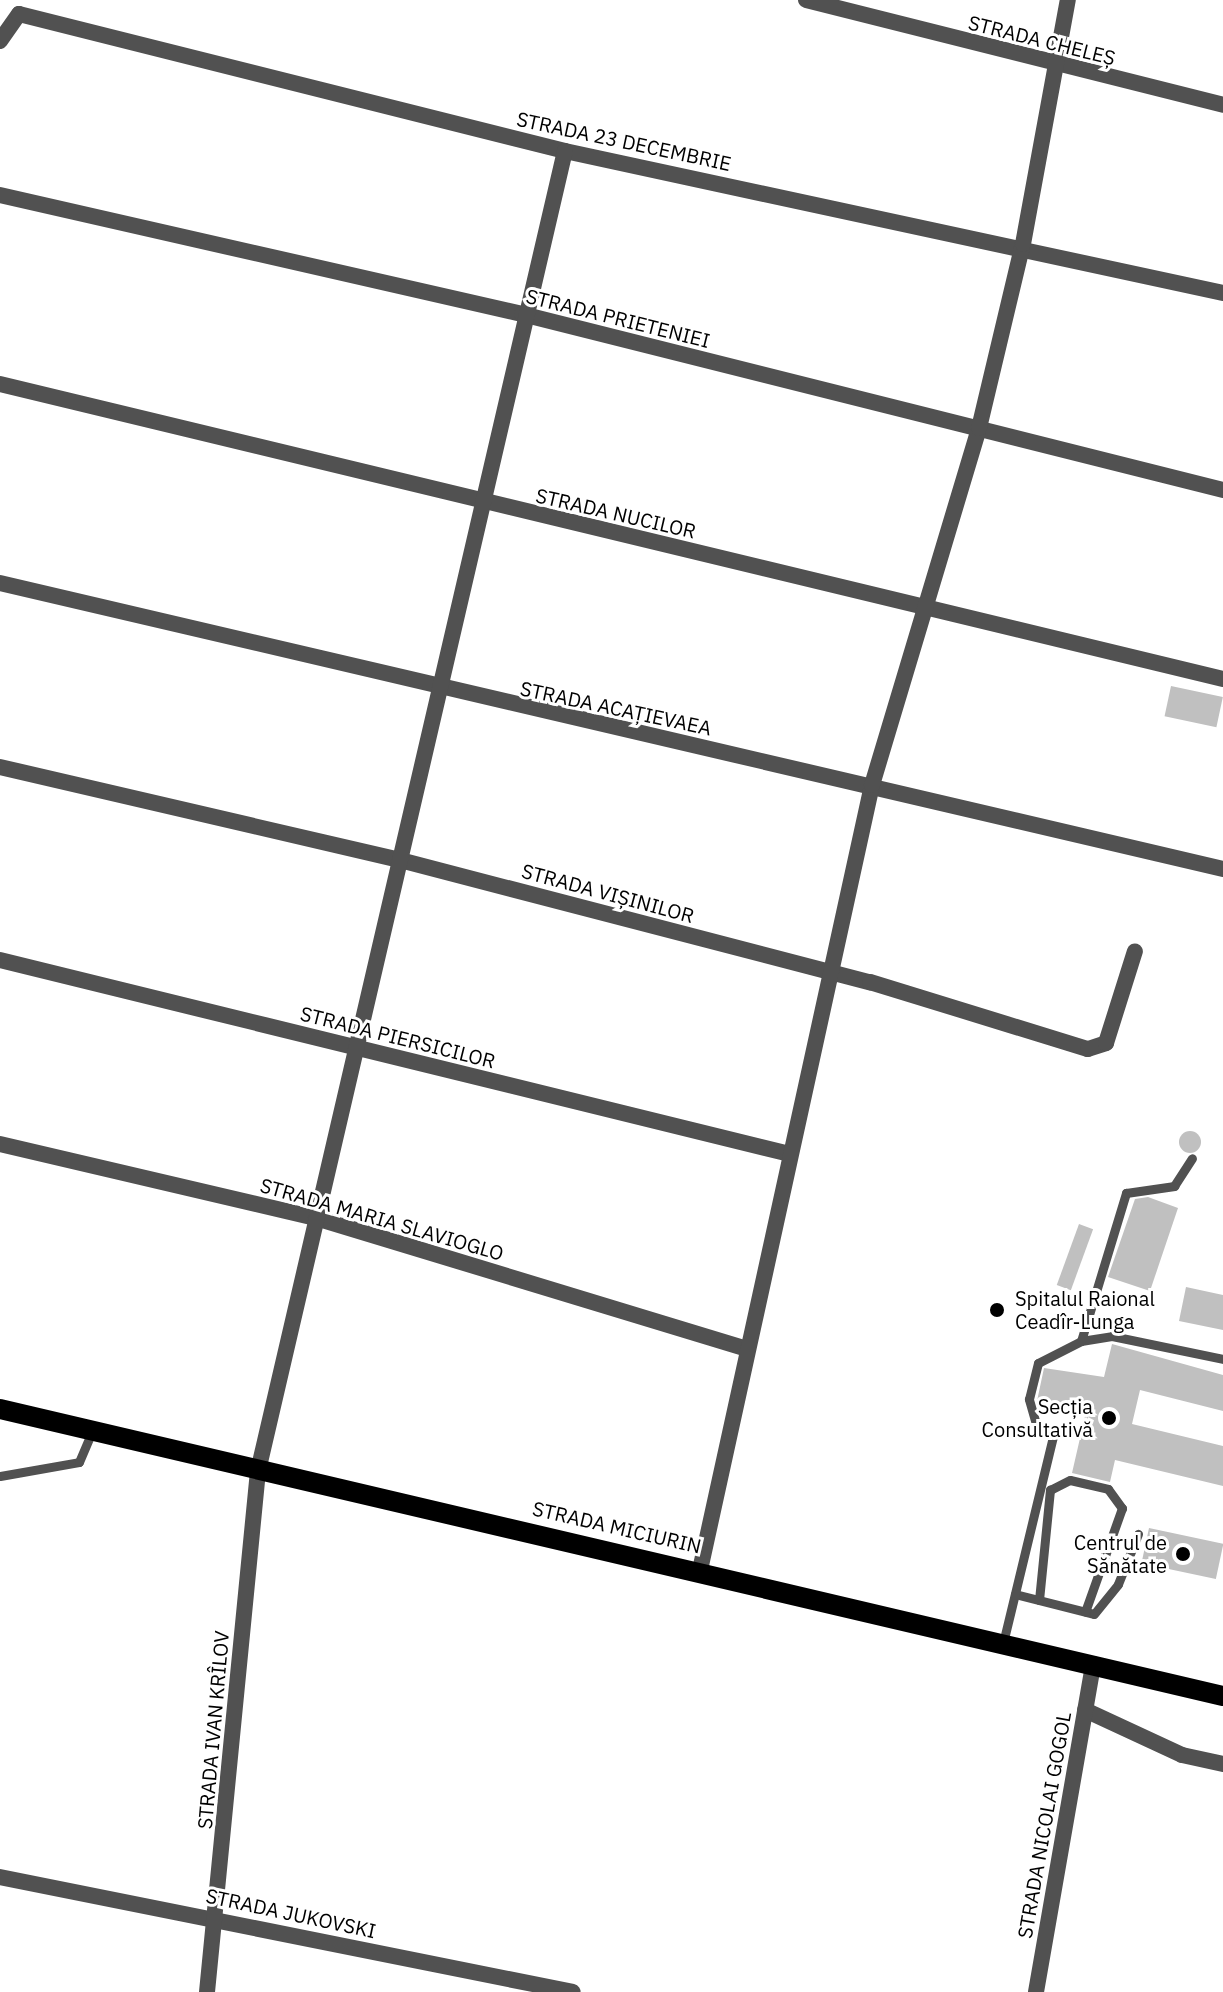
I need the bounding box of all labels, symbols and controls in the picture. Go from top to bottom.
street label: STRADA CHELEȘ [966,10,1118,70]
street label: STRADA 23 DECEMBRIE [515,107,733,175]
street label: STRADA PRIETENIEI [524,284,712,352]
street label: STRADA NUCILOR [534,483,698,543]
street label: STRADA ACAȚIEVAEA [518,676,714,740]
street label: STRADA VIȘINILOR [519,858,697,928]
street label: STRADA PIERSICILOR [298,1001,498,1073]
street label: STRADA MARIA SLAVIOGLO [257,1173,507,1265]
place label: Spitalul Raional Ceadîr-Lunga [1015,1286,1155,1333]
marker: Spitalul Raional Ceadîr-Lunga [986,1299,1008,1321]
place label: Secția Consultativă [982,1394,1093,1441]
marker: Secția Consultativă [1100,1409,1118,1427]
street label: STRADA MICIURIN [530,1496,704,1558]
place label: Centrul de Sănătate [1074,1530,1167,1577]
marker: Centrul de Sănătate [1174,1545,1192,1563]
street label: STRADA IVAN KRÎLOV [192,1630,234,1830]
street label: STRADA NICOLAI GOGOL [1012,1710,1076,1940]
street label: STRADA JUKOVSKI [204,1883,378,1943]

